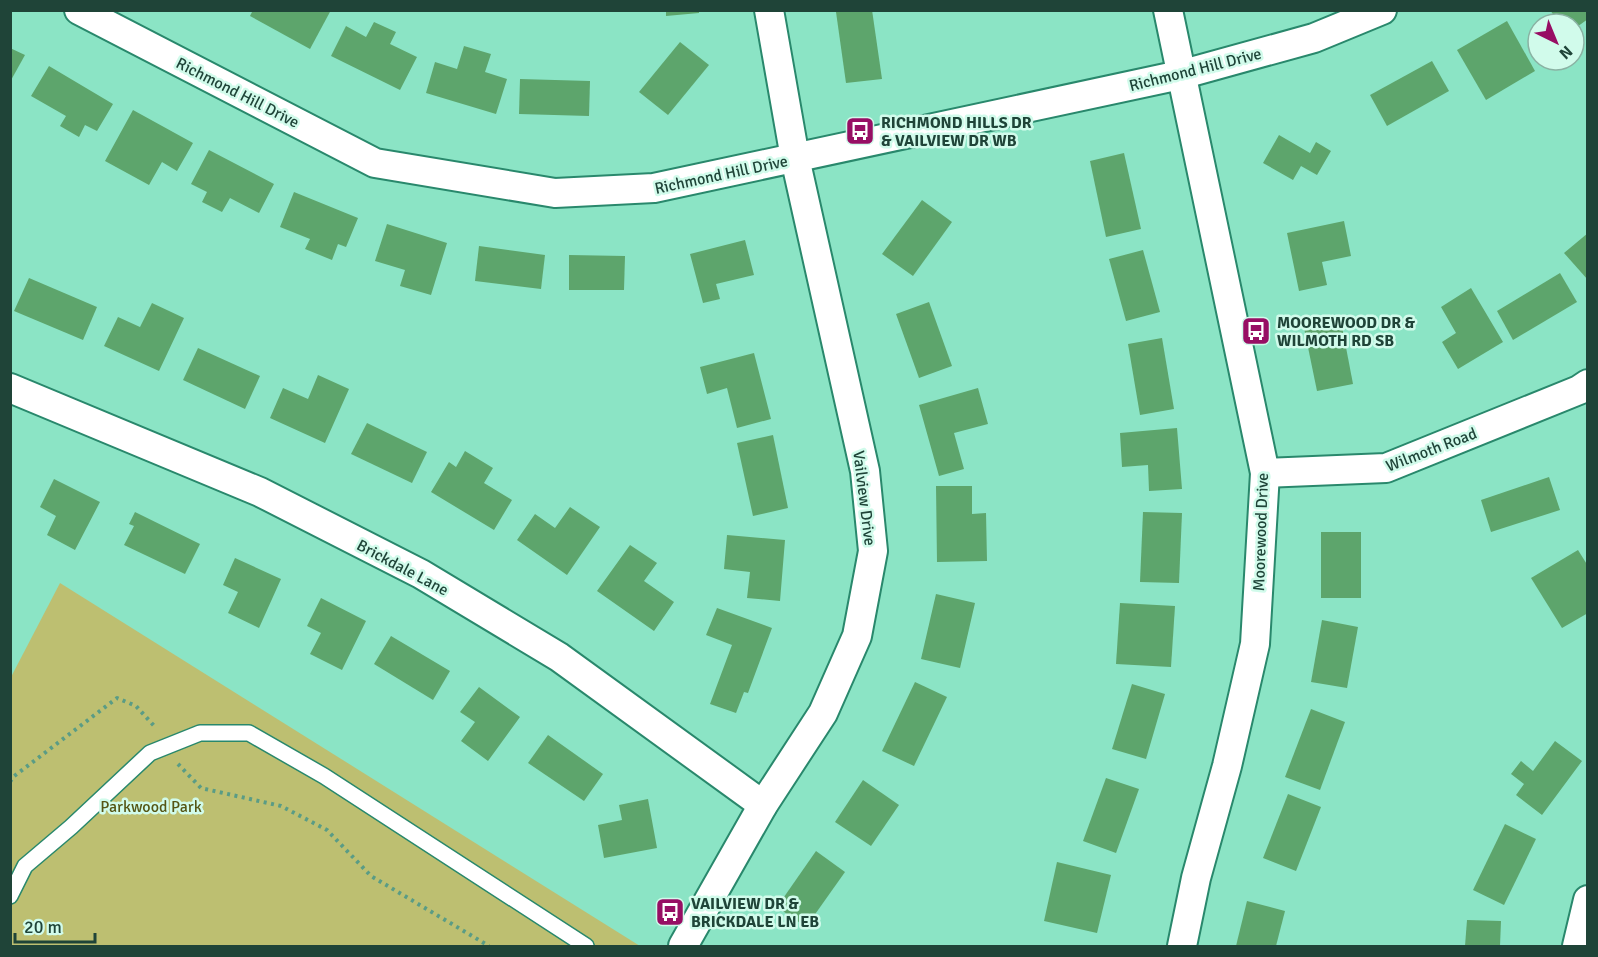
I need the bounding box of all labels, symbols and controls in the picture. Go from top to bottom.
north arrow [1526,12,1586,72]
text: N [1555,41,1576,63]
street label: Richmond Hill Drive [1127,44,1263,96]
street label: Richmond Hill Drive [173,53,303,133]
place label: RICHMOND HILLS DR & VAILVIEW DR WB [881,113,1032,151]
bus stop icon: RICHMOND HILLS DR & VAILVIEW DR WB [844,115,876,147]
street label: Richmond Hill Drive [653,151,790,199]
place label: MOOREWOOD DR & WILMOTH RD SB [1277,313,1416,351]
bus stop icon: MOOREWOOD DR & WILMOTH RD SB [1240,315,1272,347]
street label: Wilmoth Road [1383,423,1480,476]
street label: Vailview Drive [848,449,880,547]
street label: Moorewood Drive [1249,472,1273,592]
street label: Brickdale Lane [353,535,452,600]
park label: Parkwood Park [100,797,202,817]
place label: VAILVIEW DR & BRICKDALE LN EB [691,894,819,932]
bus stop icon: VAILVIEW DR & BRICKDALE LN EB [654,896,686,928]
scale bar [15,906,94,944]
text: 20 m [24,916,62,938]

